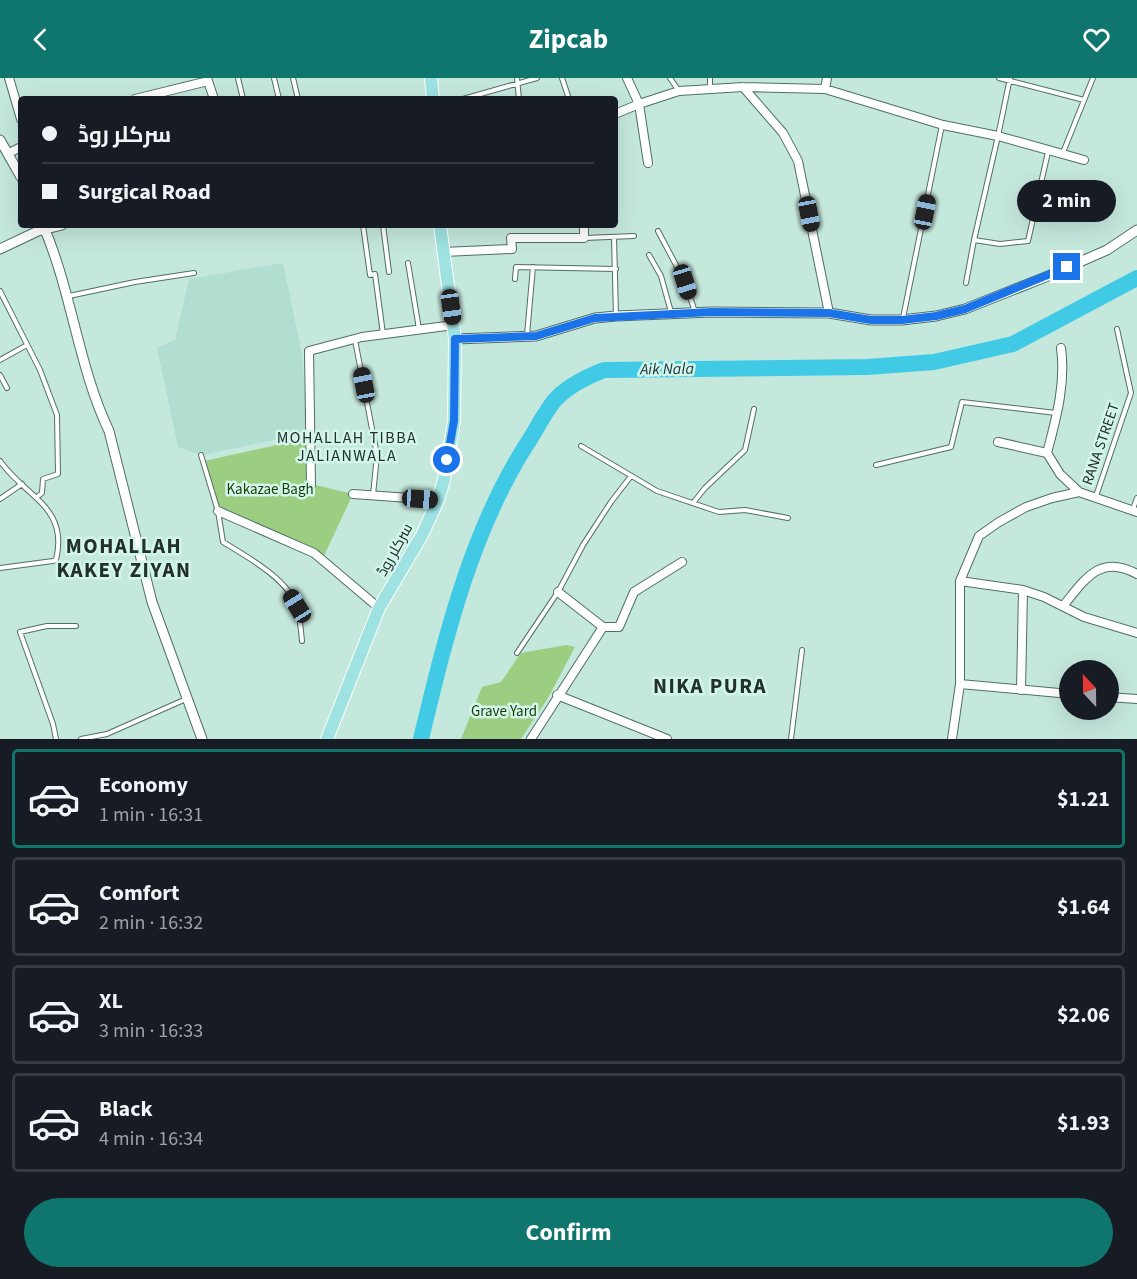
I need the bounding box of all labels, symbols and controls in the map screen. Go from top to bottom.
text: Zipcab [529,20,608,59]
icon: back [24,23,57,56]
icon: heart [1080,23,1113,56]
text: سرکلر روڈ [78,119,171,151]
text: Surgical Road [78,176,211,208]
callout: 2 min [1018,180,1116,222]
text: 2 min [1042,187,1091,215]
car [913,193,937,231]
car [797,195,821,233]
route end [1053,253,1080,280]
car [671,262,699,302]
car [440,288,462,326]
water label: Aik Nala [639,358,695,380]
car [352,366,376,404]
street label: RANA STREET [1077,400,1125,488]
district label: MOHALLAH TIBBA JALIANWALA [277,427,417,467]
route start [433,446,460,473]
park label: Kakazae Bagh [226,479,314,500]
car [401,489,439,509]
street label: سرکلر روڈ [372,520,418,580]
district label: MOHALLAH KAKEY ZIYAN [56,531,192,585]
car [280,586,314,626]
north arrow [1059,660,1119,720]
map controls [1059,660,1119,720]
district label: NIKA PURA [653,671,767,701]
park label: Grave Yard [471,701,537,722]
text: Economy [99,769,188,801]
icon: car [27,772,81,826]
text: $1.21 [1057,783,1110,815]
text: 1 min · 16:31 [99,801,203,829]
text: Comfort [99,877,180,909]
icon: car [27,880,81,934]
text: $1.64 [1057,891,1110,923]
text: 2 min · 16:32 [99,909,203,937]
text: XL [99,985,123,1017]
icon: car [27,988,81,1042]
text: $2.06 [1057,999,1110,1031]
text: 3 min · 16:33 [99,1017,203,1045]
text: Black [99,1093,153,1125]
icon: car [27,1096,81,1150]
text: $1.93 [1057,1107,1110,1139]
text: 4 min · 16:34 [99,1125,203,1153]
button: Confirm [24,1198,1113,1267]

